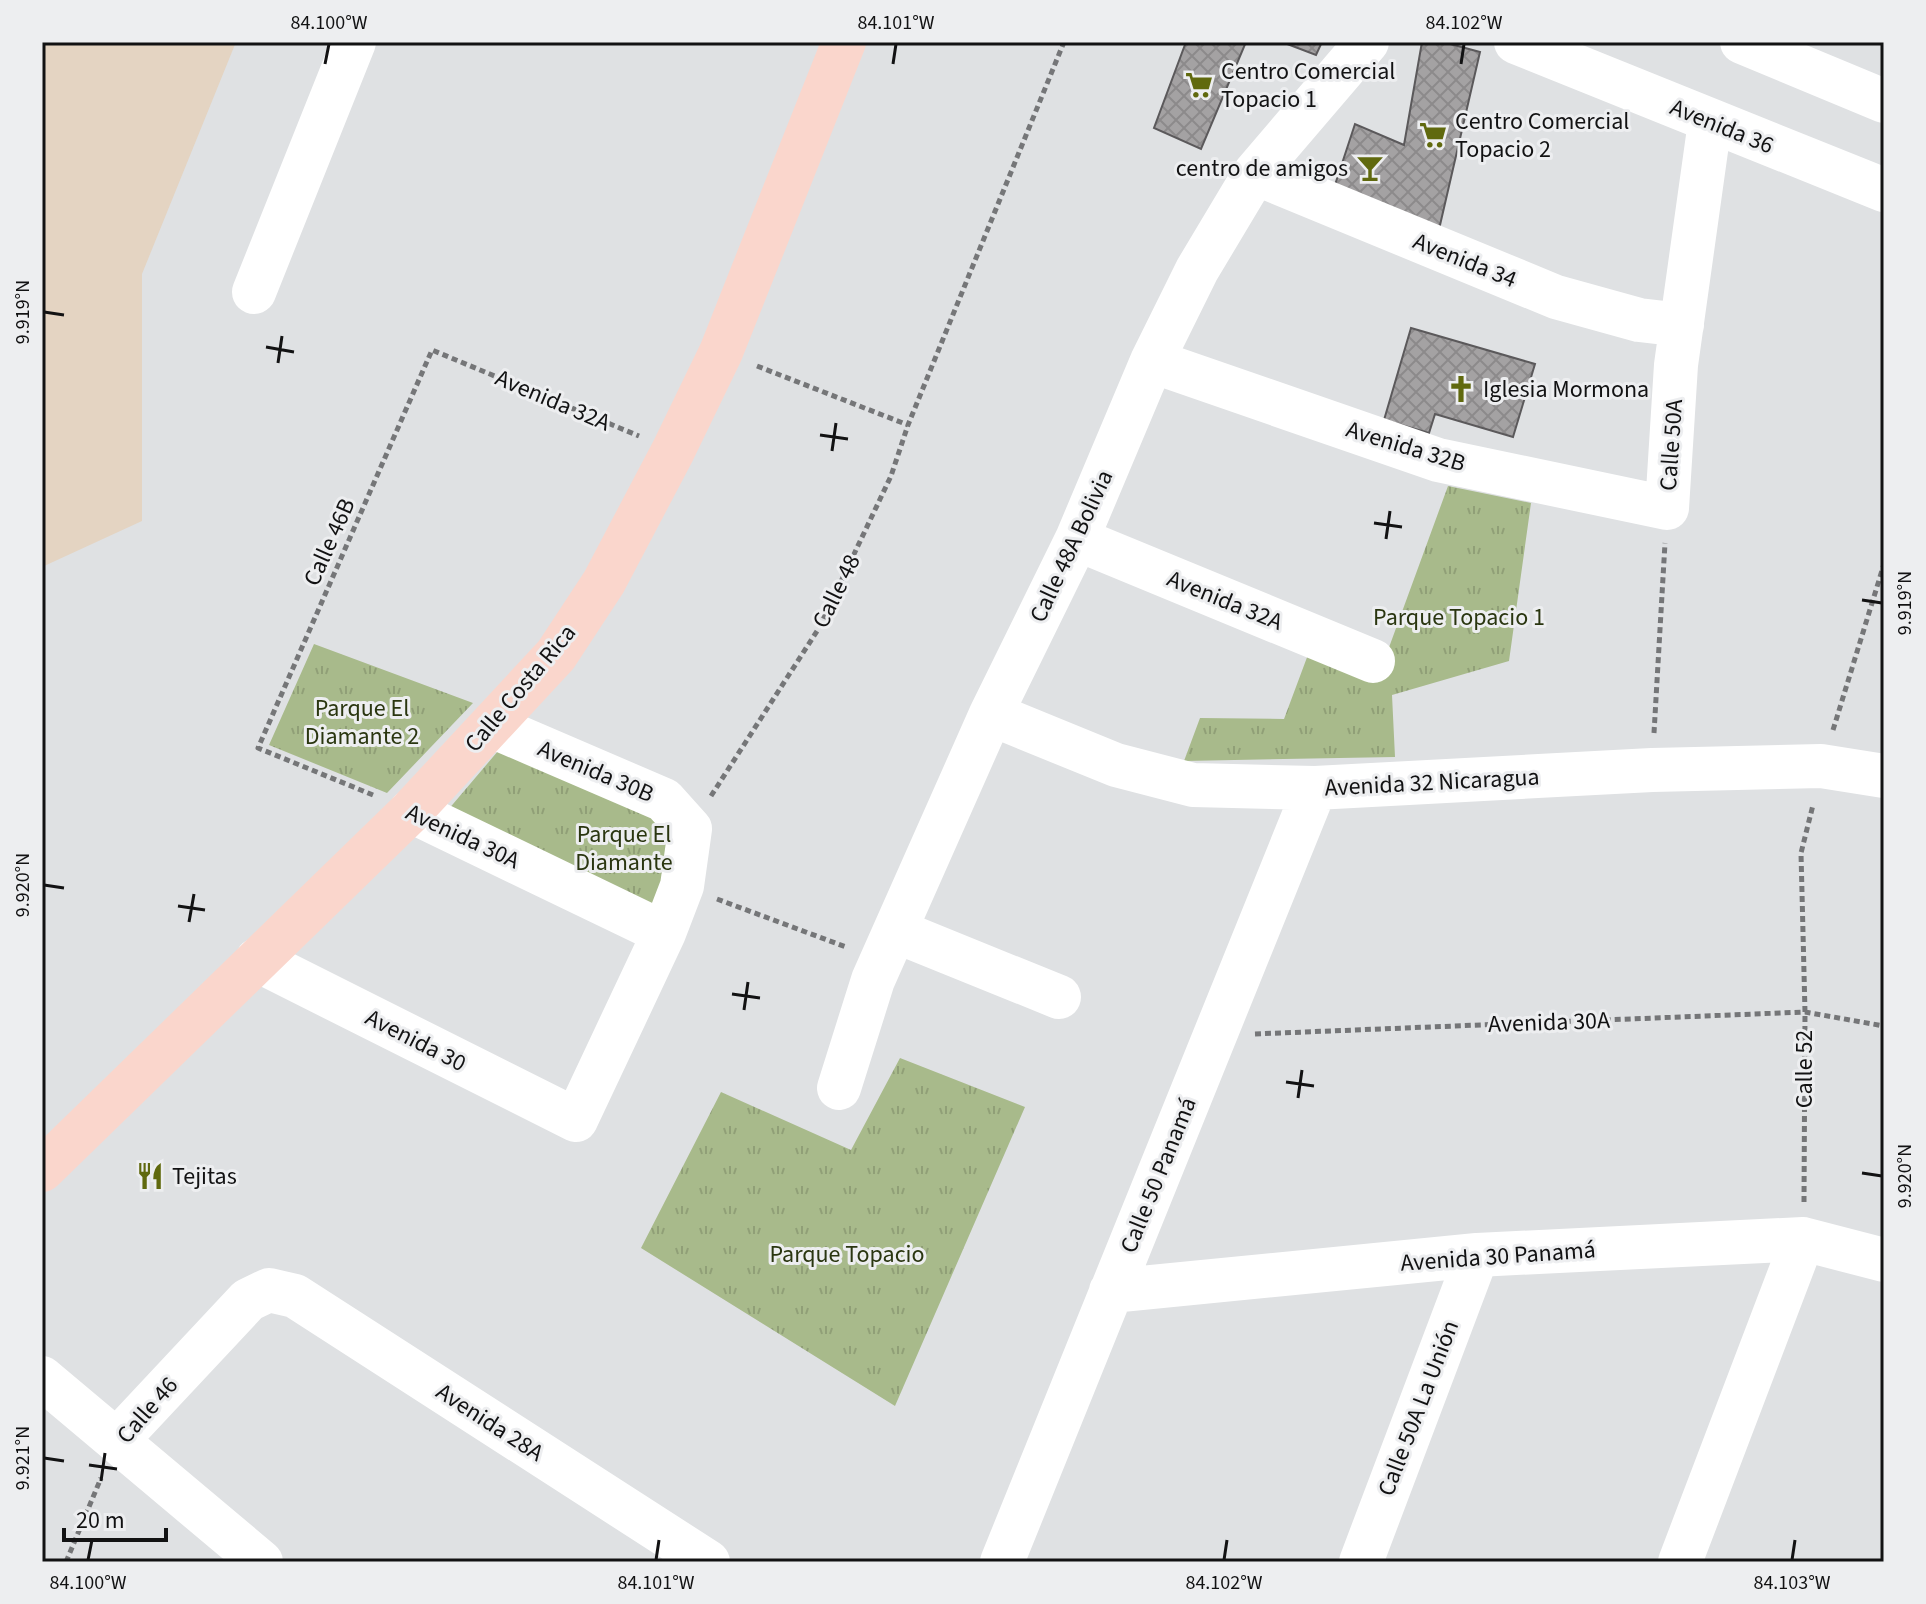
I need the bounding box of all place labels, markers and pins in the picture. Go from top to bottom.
place label: Centro Comercial Topacio 1 [1221,54,1395,117]
supermarket icon: Centro Comercial Topacio 1 [1184,70,1214,100]
place label: Centro Comercial Topacio 2 [1455,104,1629,167]
supermarket icon: Centro Comercial Topacio 2 [1418,120,1448,150]
place label: centro de amigos [1176,151,1348,186]
bar icon: centro de amigos [1355,153,1385,183]
place label: Iglesia Mormona [1483,372,1649,407]
church icon: Iglesia Mormona [1446,374,1476,404]
place label: Tejitas [172,1159,237,1194]
restaurant icon: Tejitas [135,1161,165,1191]

